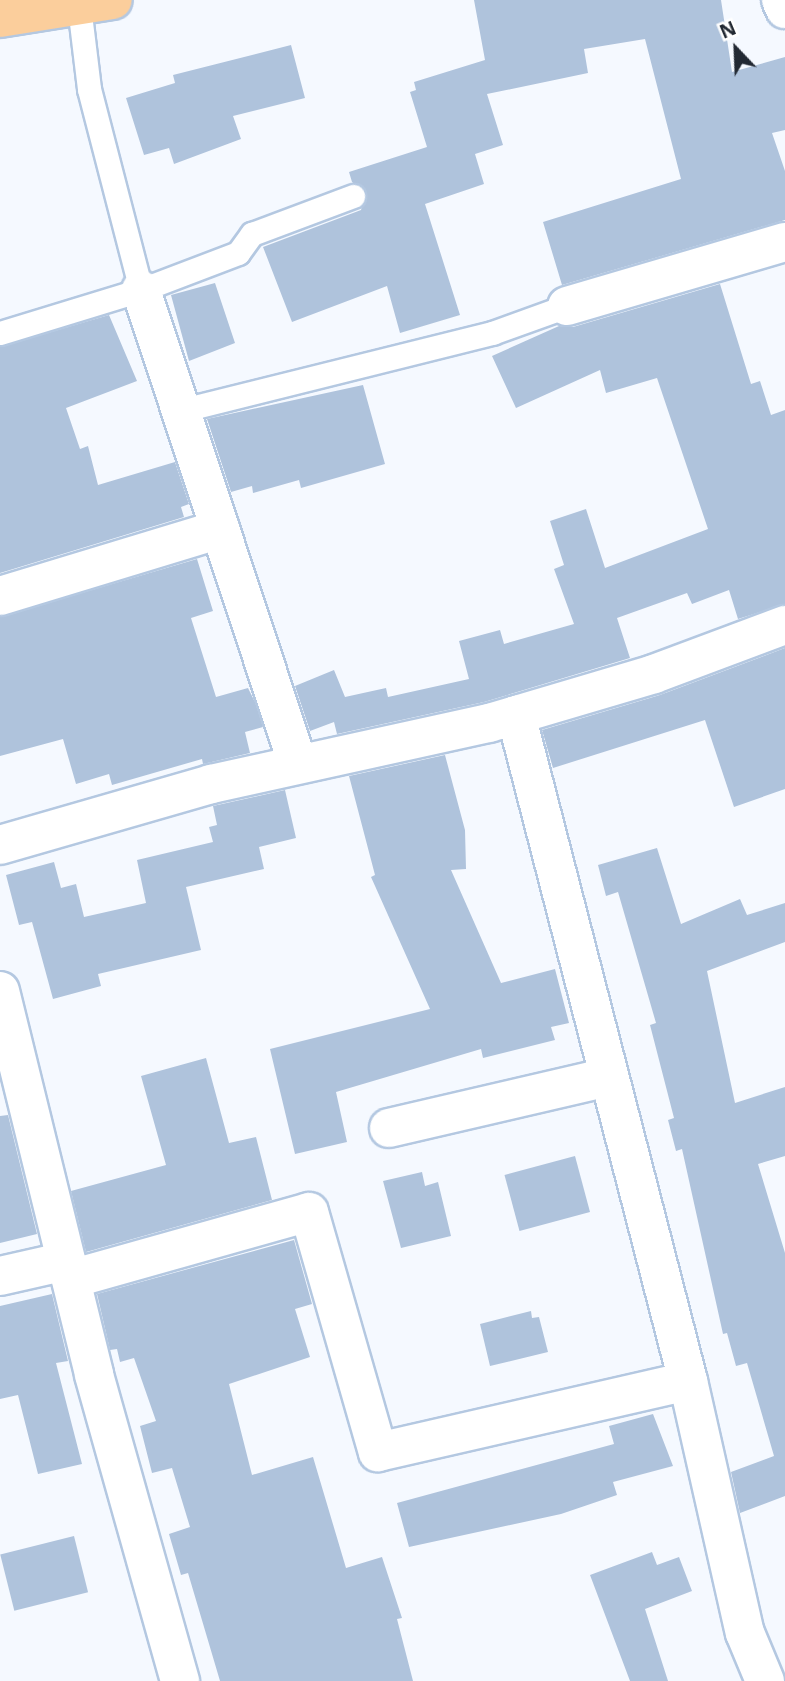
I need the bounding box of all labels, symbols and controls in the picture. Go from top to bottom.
north arrow [701,14,771,84]
text: N [716,15,740,45]

